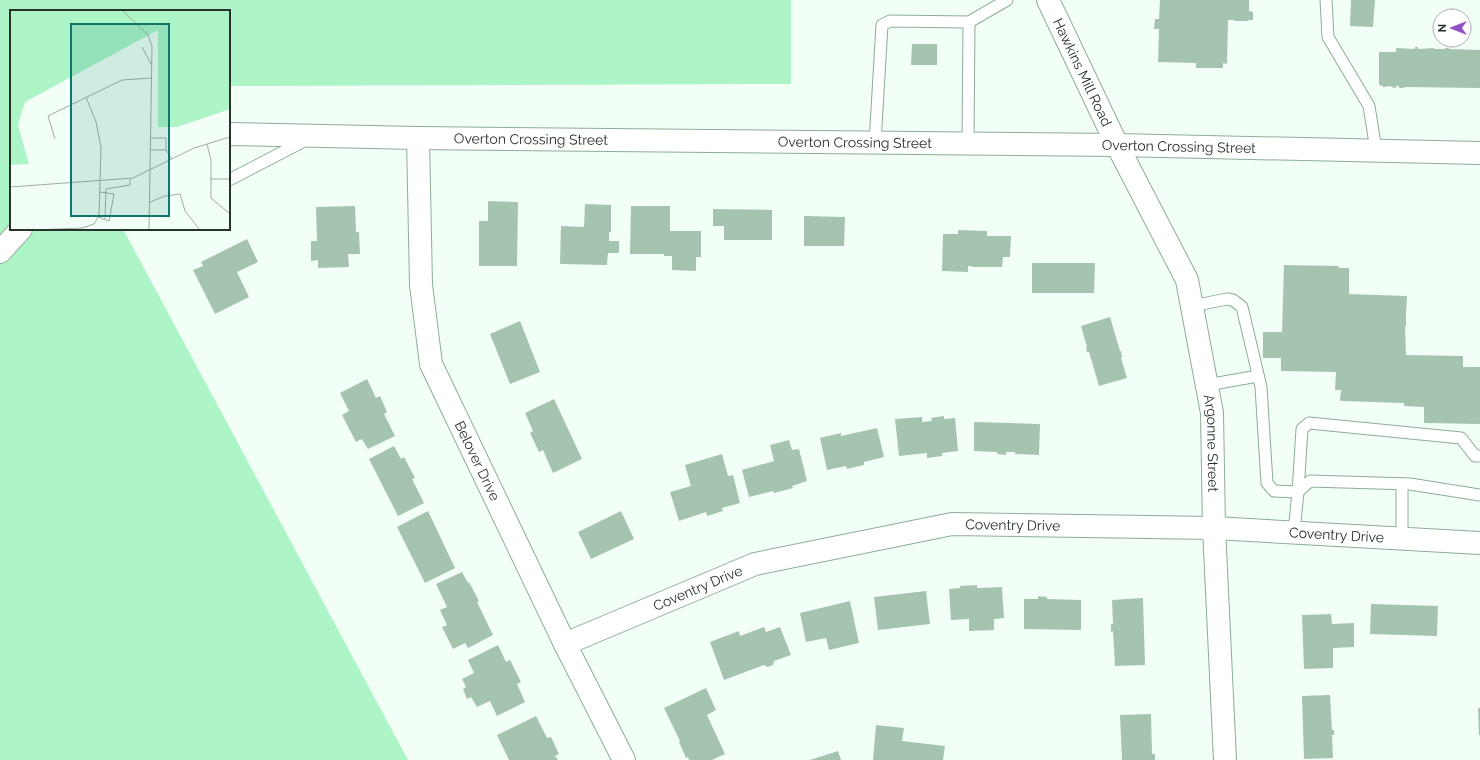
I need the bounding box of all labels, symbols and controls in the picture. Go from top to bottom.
north arrow [1432,8,1472,48]
inset map [10,10,230,230]
street label: Hawkins Mill Road [1050,16,1115,129]
text: N [1436,24,1449,32]
street label: Overton Crossing Street [454,130,608,148]
street label: Overton Crossing Street [778,134,932,151]
street label: Overton Crossing Street [1102,137,1256,156]
street label: Argonne Street [1201,393,1221,493]
street label: Belover Drive [451,418,503,503]
street label: Coventry Drive [965,516,1060,534]
street label: Coventry Drive [1289,524,1385,546]
street label: Coventry Drive [651,562,745,614]

